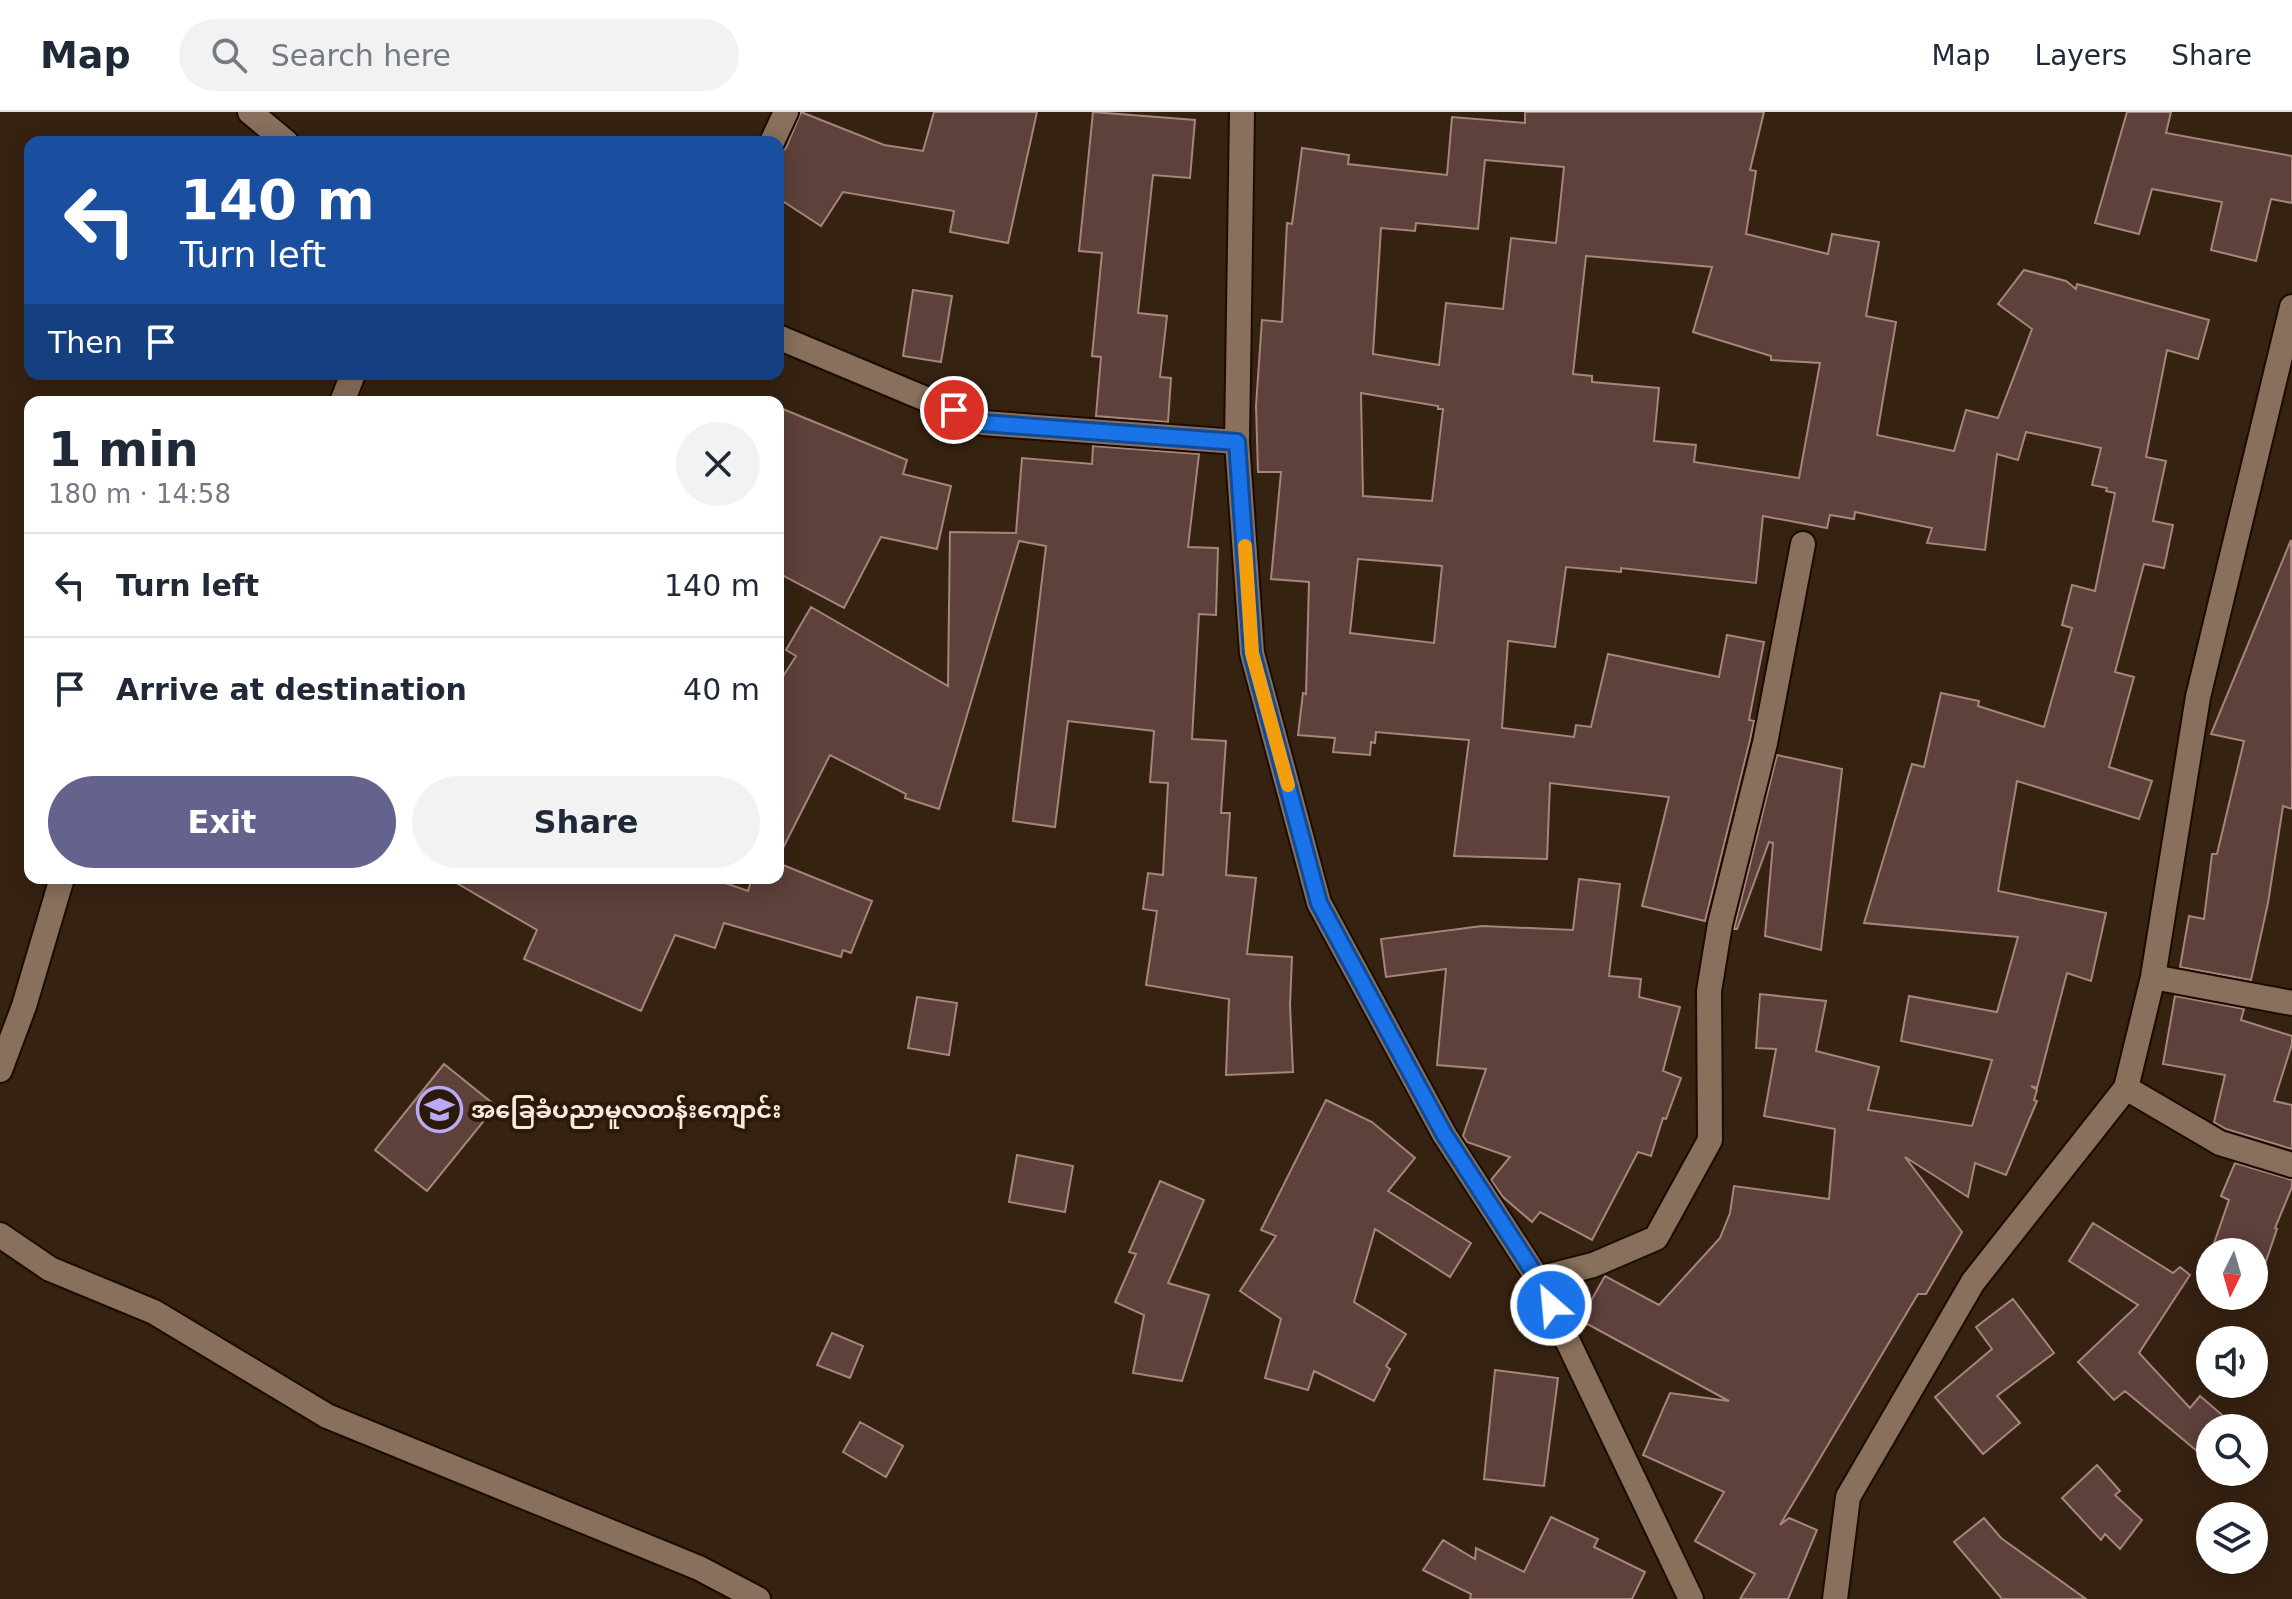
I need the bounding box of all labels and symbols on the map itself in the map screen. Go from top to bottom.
pin [920,376,988,444]
school or university icon: အခြေခံပညာမူလတန်းကျောင်း [416,1086,464,1134]
place label: အခြေခံပညာမူလတန်းကျောင်း [471,1094,781,1130]
north arrow [2196,1238,2268,1310]
position arrow [1509,1263,1593,1347]

